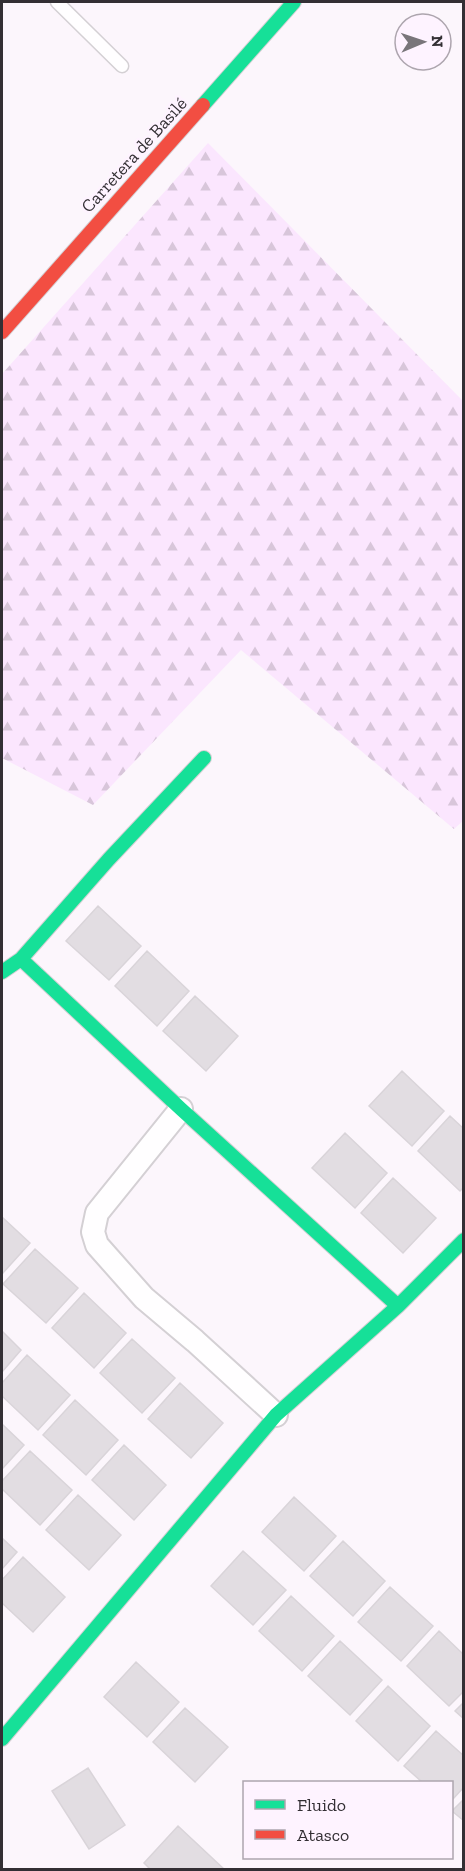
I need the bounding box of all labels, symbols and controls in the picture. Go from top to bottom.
north arrow [393,12,453,72]
text: N [428,35,447,48]
street label: Carretera de Basilé [76,93,192,217]
legend [243,1781,453,1859]
text: Fluido [297,1794,346,1816]
text: Atasco [297,1824,349,1846]

